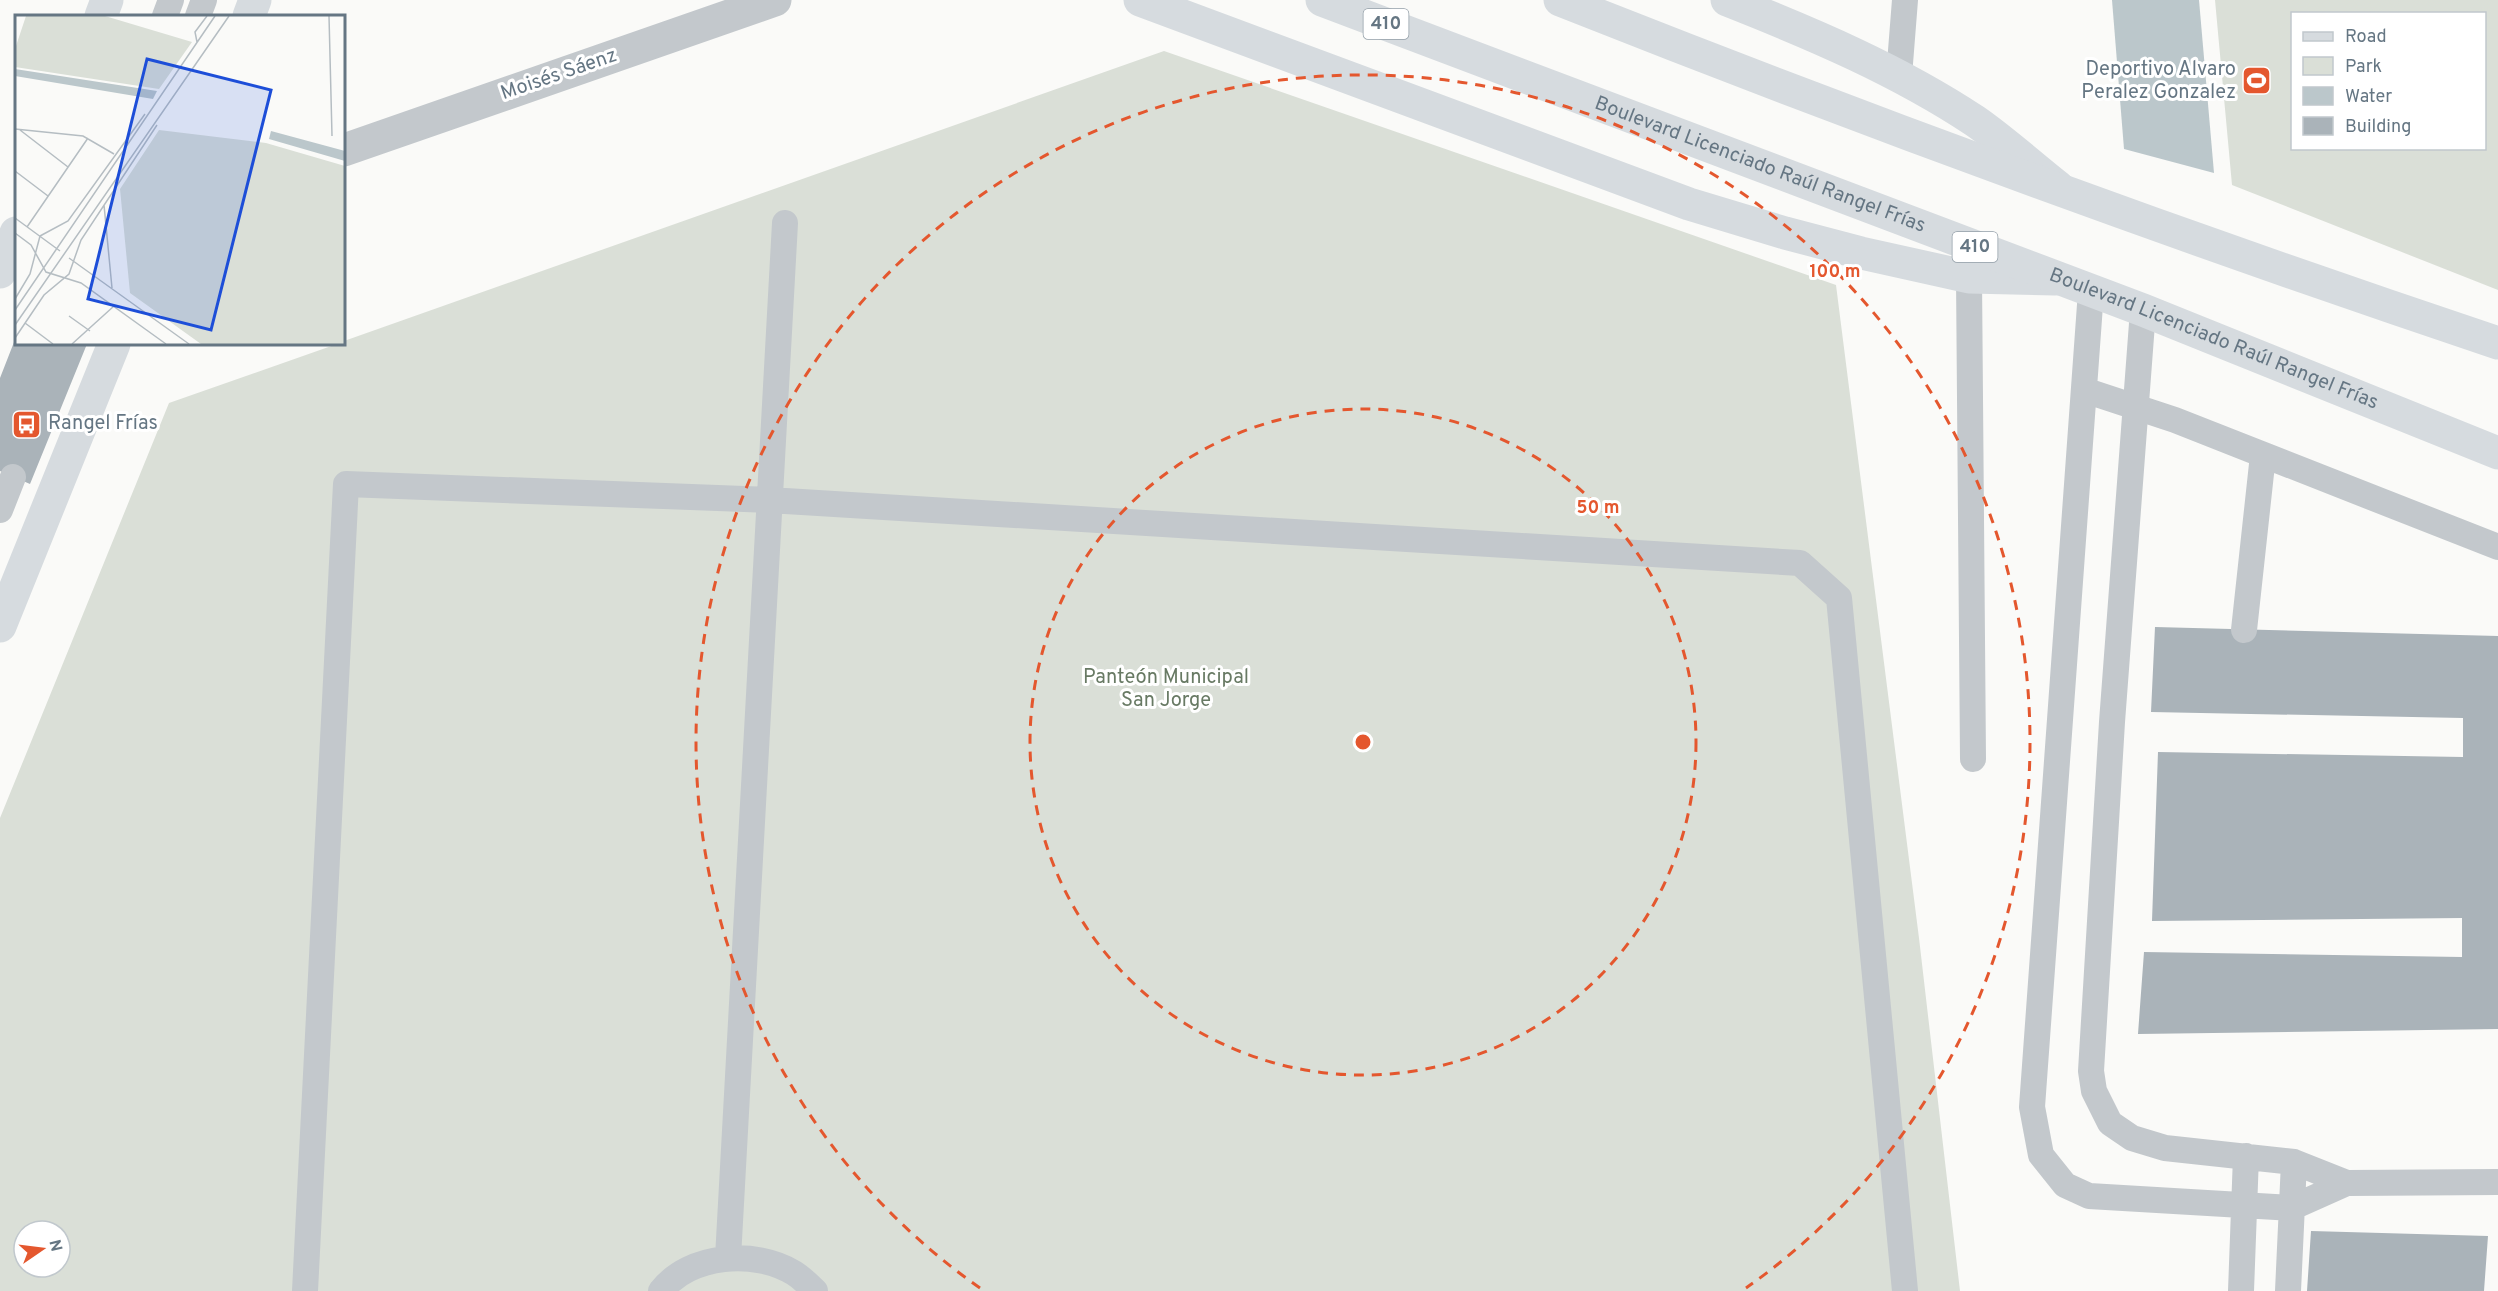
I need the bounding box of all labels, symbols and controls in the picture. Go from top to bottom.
road number: 410 [1364,9,1408,39]
legend [2291,12,2486,150]
inset map [15,15,345,345]
text: Road [2345,26,2387,49]
street label: Moisés Sáenz [497,43,621,107]
text: Park [2345,56,2382,79]
place label: Deportivo Alvaro Peralez Gonzalez [2081,57,2236,106]
sports icon: Deportivo Alvaro Peralez Gonzalez [2241,65,2273,97]
text: Water [2345,86,2392,109]
street label: Boulevard Licenciado Raúl Rangel Frías [1591,91,1929,240]
text: Building [2345,116,2411,139]
road number: 410 [1952,232,1998,262]
text: 100 m [1809,261,1861,284]
street label: Boulevard Licenciado Raúl Rangel Frías [2045,263,2382,416]
bus stop icon: Rangel Frías [11,408,43,440]
place label: Rangel Frías [48,411,158,437]
text: 50 m [1576,497,1620,520]
park label: Panteón Municipal San Jorge [1083,665,1249,714]
centre of rings [1353,732,1373,752]
north arrow [12,1219,72,1279]
text: N [44,1238,66,1254]

